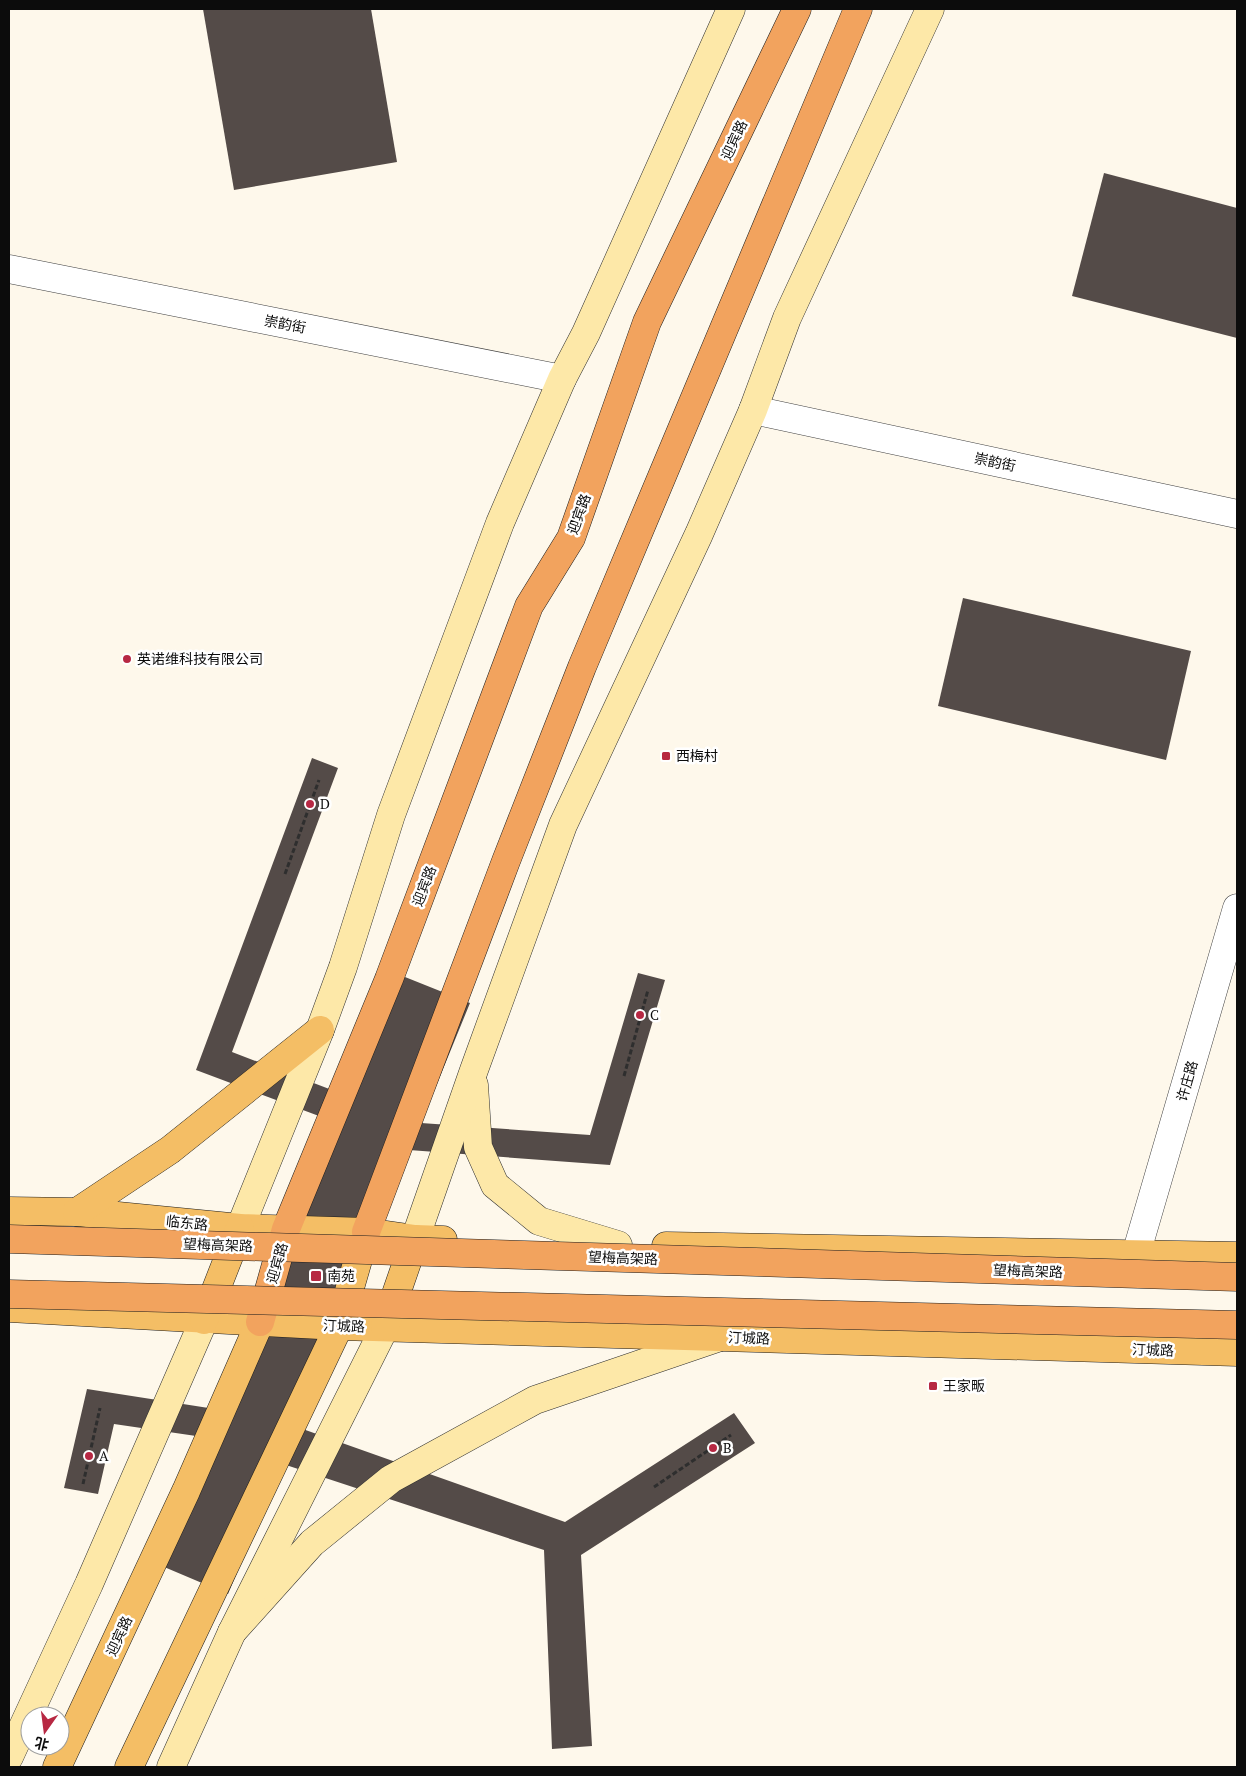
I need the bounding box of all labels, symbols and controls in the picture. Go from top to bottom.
street label: 迎宾路 [716,117,751,163]
street label: 崇韵街 [263,310,308,337]
street label: 崇韵街 [973,448,1018,475]
street label: 迎宾路 [562,491,595,537]
place label: 英诺维科技有限公司 [137,649,263,668]
marker: 英诺维科技有限公司 [121,653,133,665]
place label: 西梅村 [676,746,718,765]
marker: 西梅村 [660,750,672,762]
place label: D [320,794,330,813]
marker: D [304,798,316,810]
street label: 迎宾路 [407,863,440,909]
place label: C [650,1005,659,1024]
marker: C [634,1009,646,1021]
street label: 许庄路 [1172,1058,1201,1104]
street label: 临东路 [165,1211,209,1234]
street label: 望梅高架路 [183,1234,253,1255]
street label: 迎宾路 [262,1240,291,1286]
street label: 望梅高架路 [588,1247,658,1268]
street label: 望梅高架路 [993,1260,1063,1281]
place label: 南苑 [327,1266,355,1285]
marker: 南苑 [309,1269,323,1283]
street label: 汀城路 [323,1315,365,1336]
street label: 汀城路 [728,1327,770,1348]
street label: 汀城路 [1132,1339,1174,1360]
place label: 王家畈 [943,1376,985,1395]
marker: 王家畈 [927,1380,939,1392]
place label: B [723,1438,732,1457]
marker: B [707,1442,719,1454]
place label: A [99,1446,109,1465]
marker: A [83,1450,95,1462]
street label: 迎宾路 [101,1613,136,1659]
north arrow [20,1706,70,1756]
text: 北 [33,1733,51,1755]

